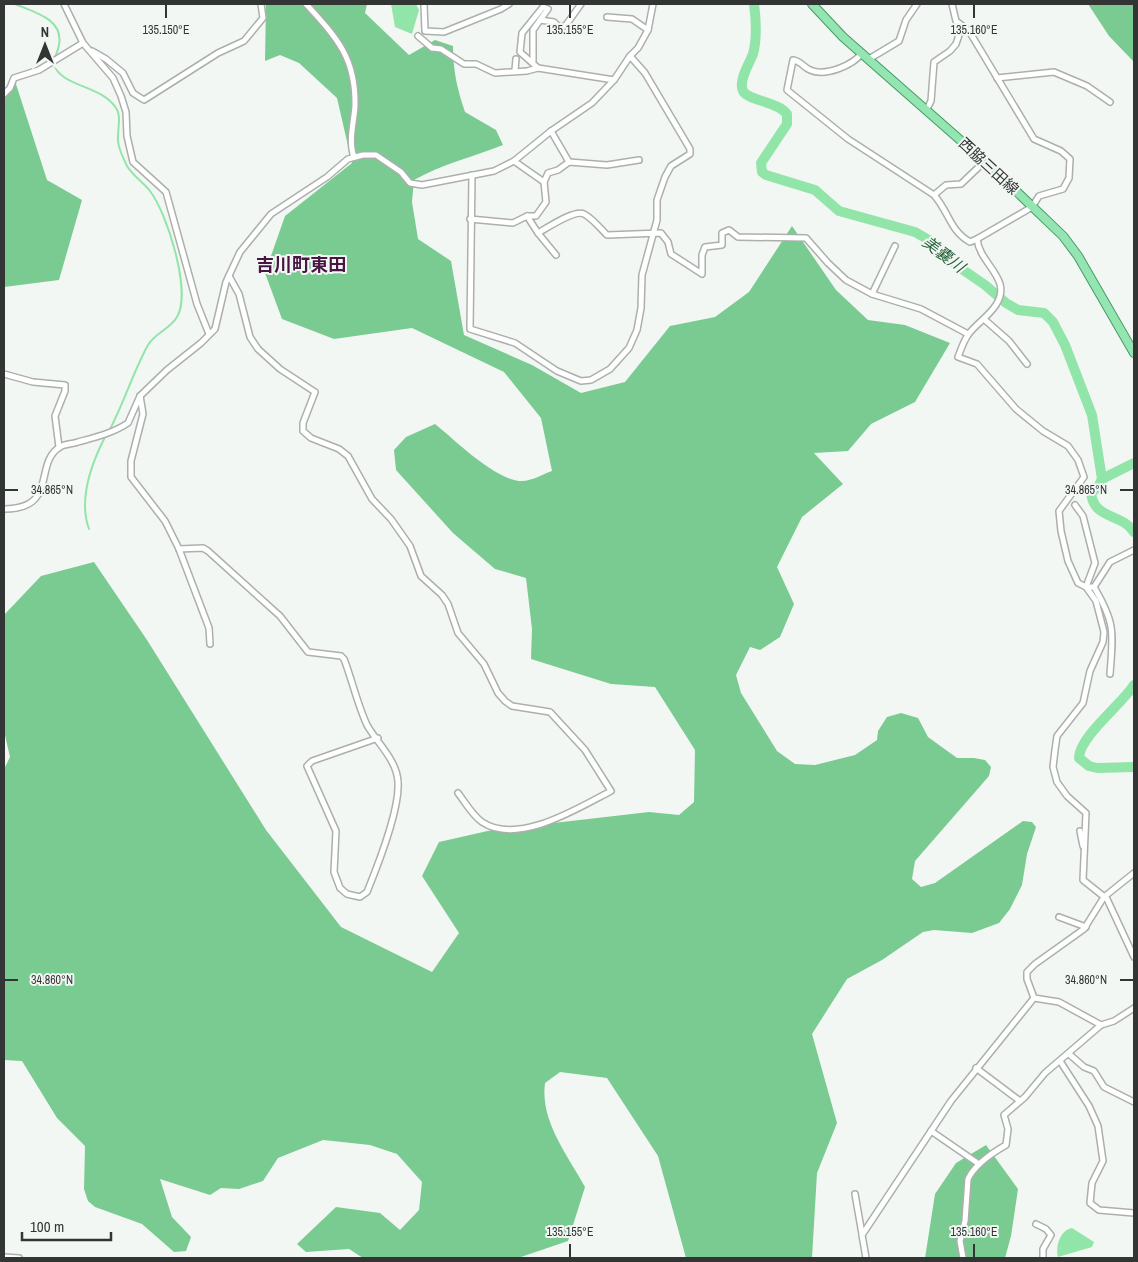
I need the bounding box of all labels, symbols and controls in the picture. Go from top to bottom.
north arrow [20,20,70,70]
text: 135.150°E [143,22,189,38]
text: 135.155°E [547,22,593,38]
text: 135.160°E [951,22,997,38]
text: N [41,23,49,41]
street label: 西脇三田線 [954,133,1024,199]
water label: 美嚢川 [918,231,971,278]
district label: 吉川町東田 [256,252,346,277]
text: 34.865°N [31,482,73,498]
text: 34.865°N [1065,482,1107,498]
text: 34.860°N [31,972,73,988]
text: 34.860°N [1065,972,1107,988]
scale bar [22,1210,111,1242]
text: 100 m [30,1216,64,1237]
text: 135.155°E [547,1224,593,1240]
text: 135.160°E [951,1224,997,1240]

